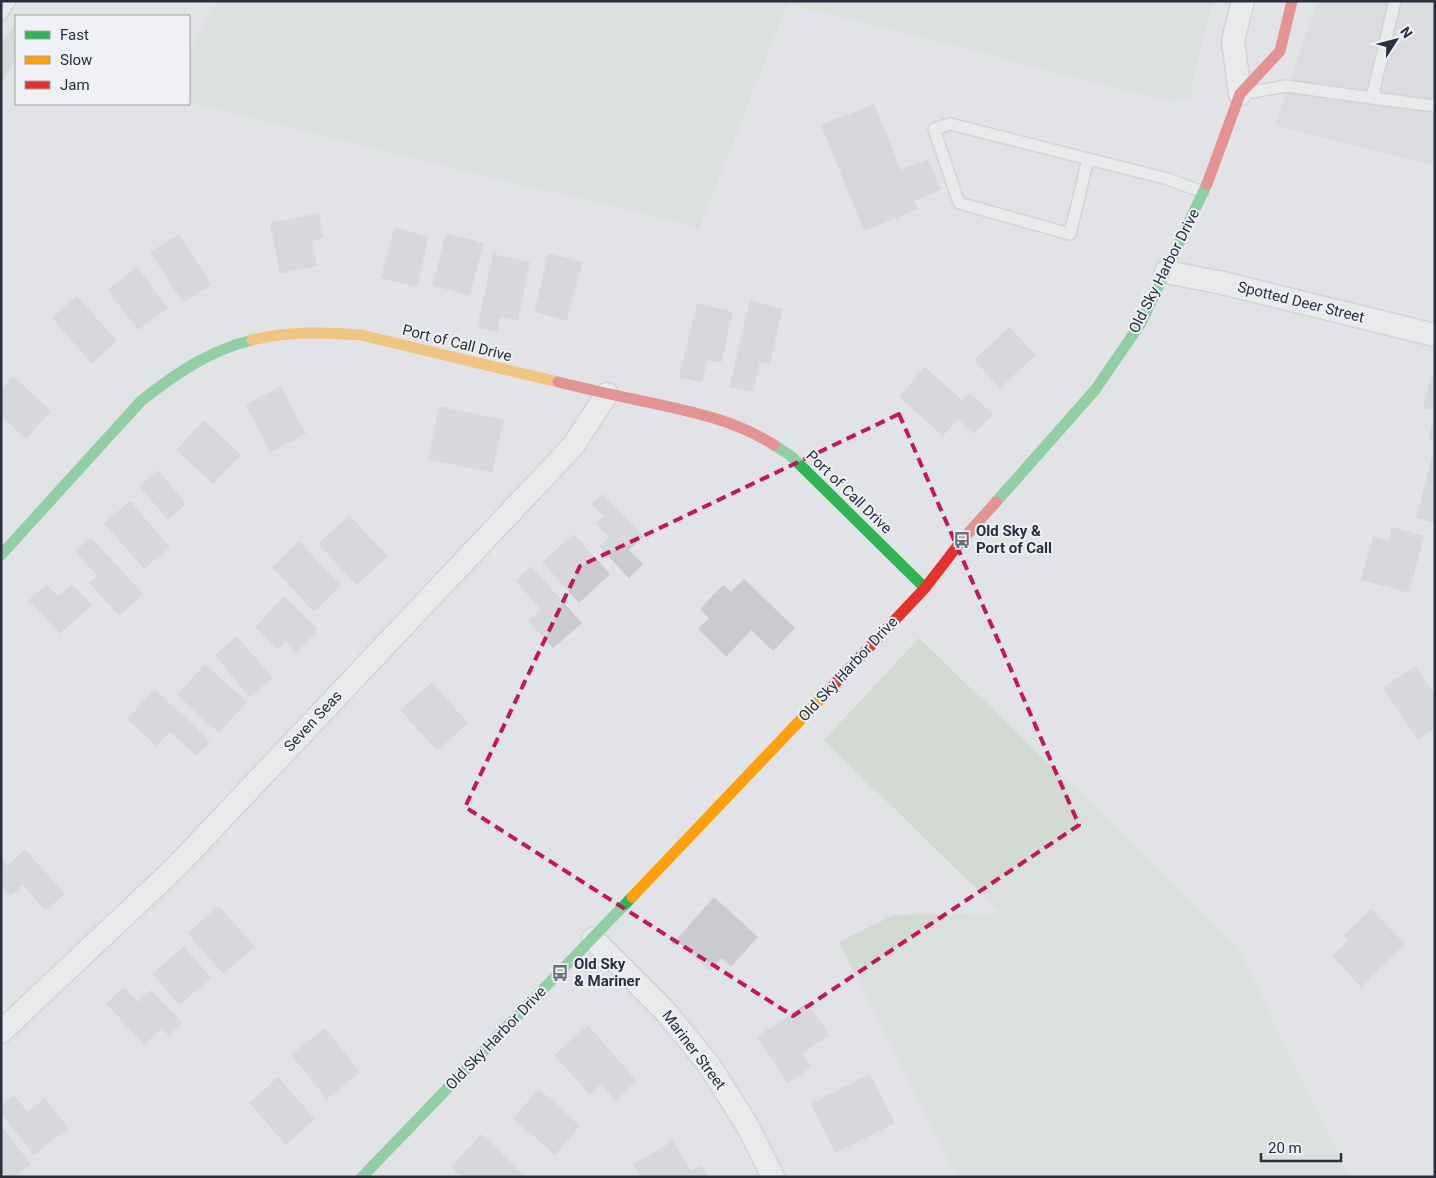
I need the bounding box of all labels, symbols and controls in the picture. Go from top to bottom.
legend [15,15,190,105]
north arrow [1371,15,1421,65]
text: N [1397,24,1416,41]
text: Fast [60,26,89,44]
text: Slow [60,51,92,69]
text: Jam [60,76,90,94]
street label: Old Sky Harbor Drive [1125,206,1203,336]
street label: Spotted Deer Street [1236,278,1366,326]
street label: Port of Call Drive [400,321,514,365]
street label: Port of Call Drive [802,447,896,537]
place label: Old Sky & Port of Call [976,522,1052,557]
bus stop icon: Old Sky & Port of Call [952,530,972,550]
street label: Old Sky Harbor Drive [795,613,901,725]
street label: Seven Seas [280,687,346,755]
place label: Old Sky & Mariner [574,955,641,990]
bus stop icon: Old Sky & Mariner [550,963,570,983]
street label: Old Sky Harbor Drive [442,982,550,1093]
street label: Mariner Street [658,1007,730,1093]
scale bar [1261,1130,1341,1162]
text: 20 m [1268,1139,1302,1157]

